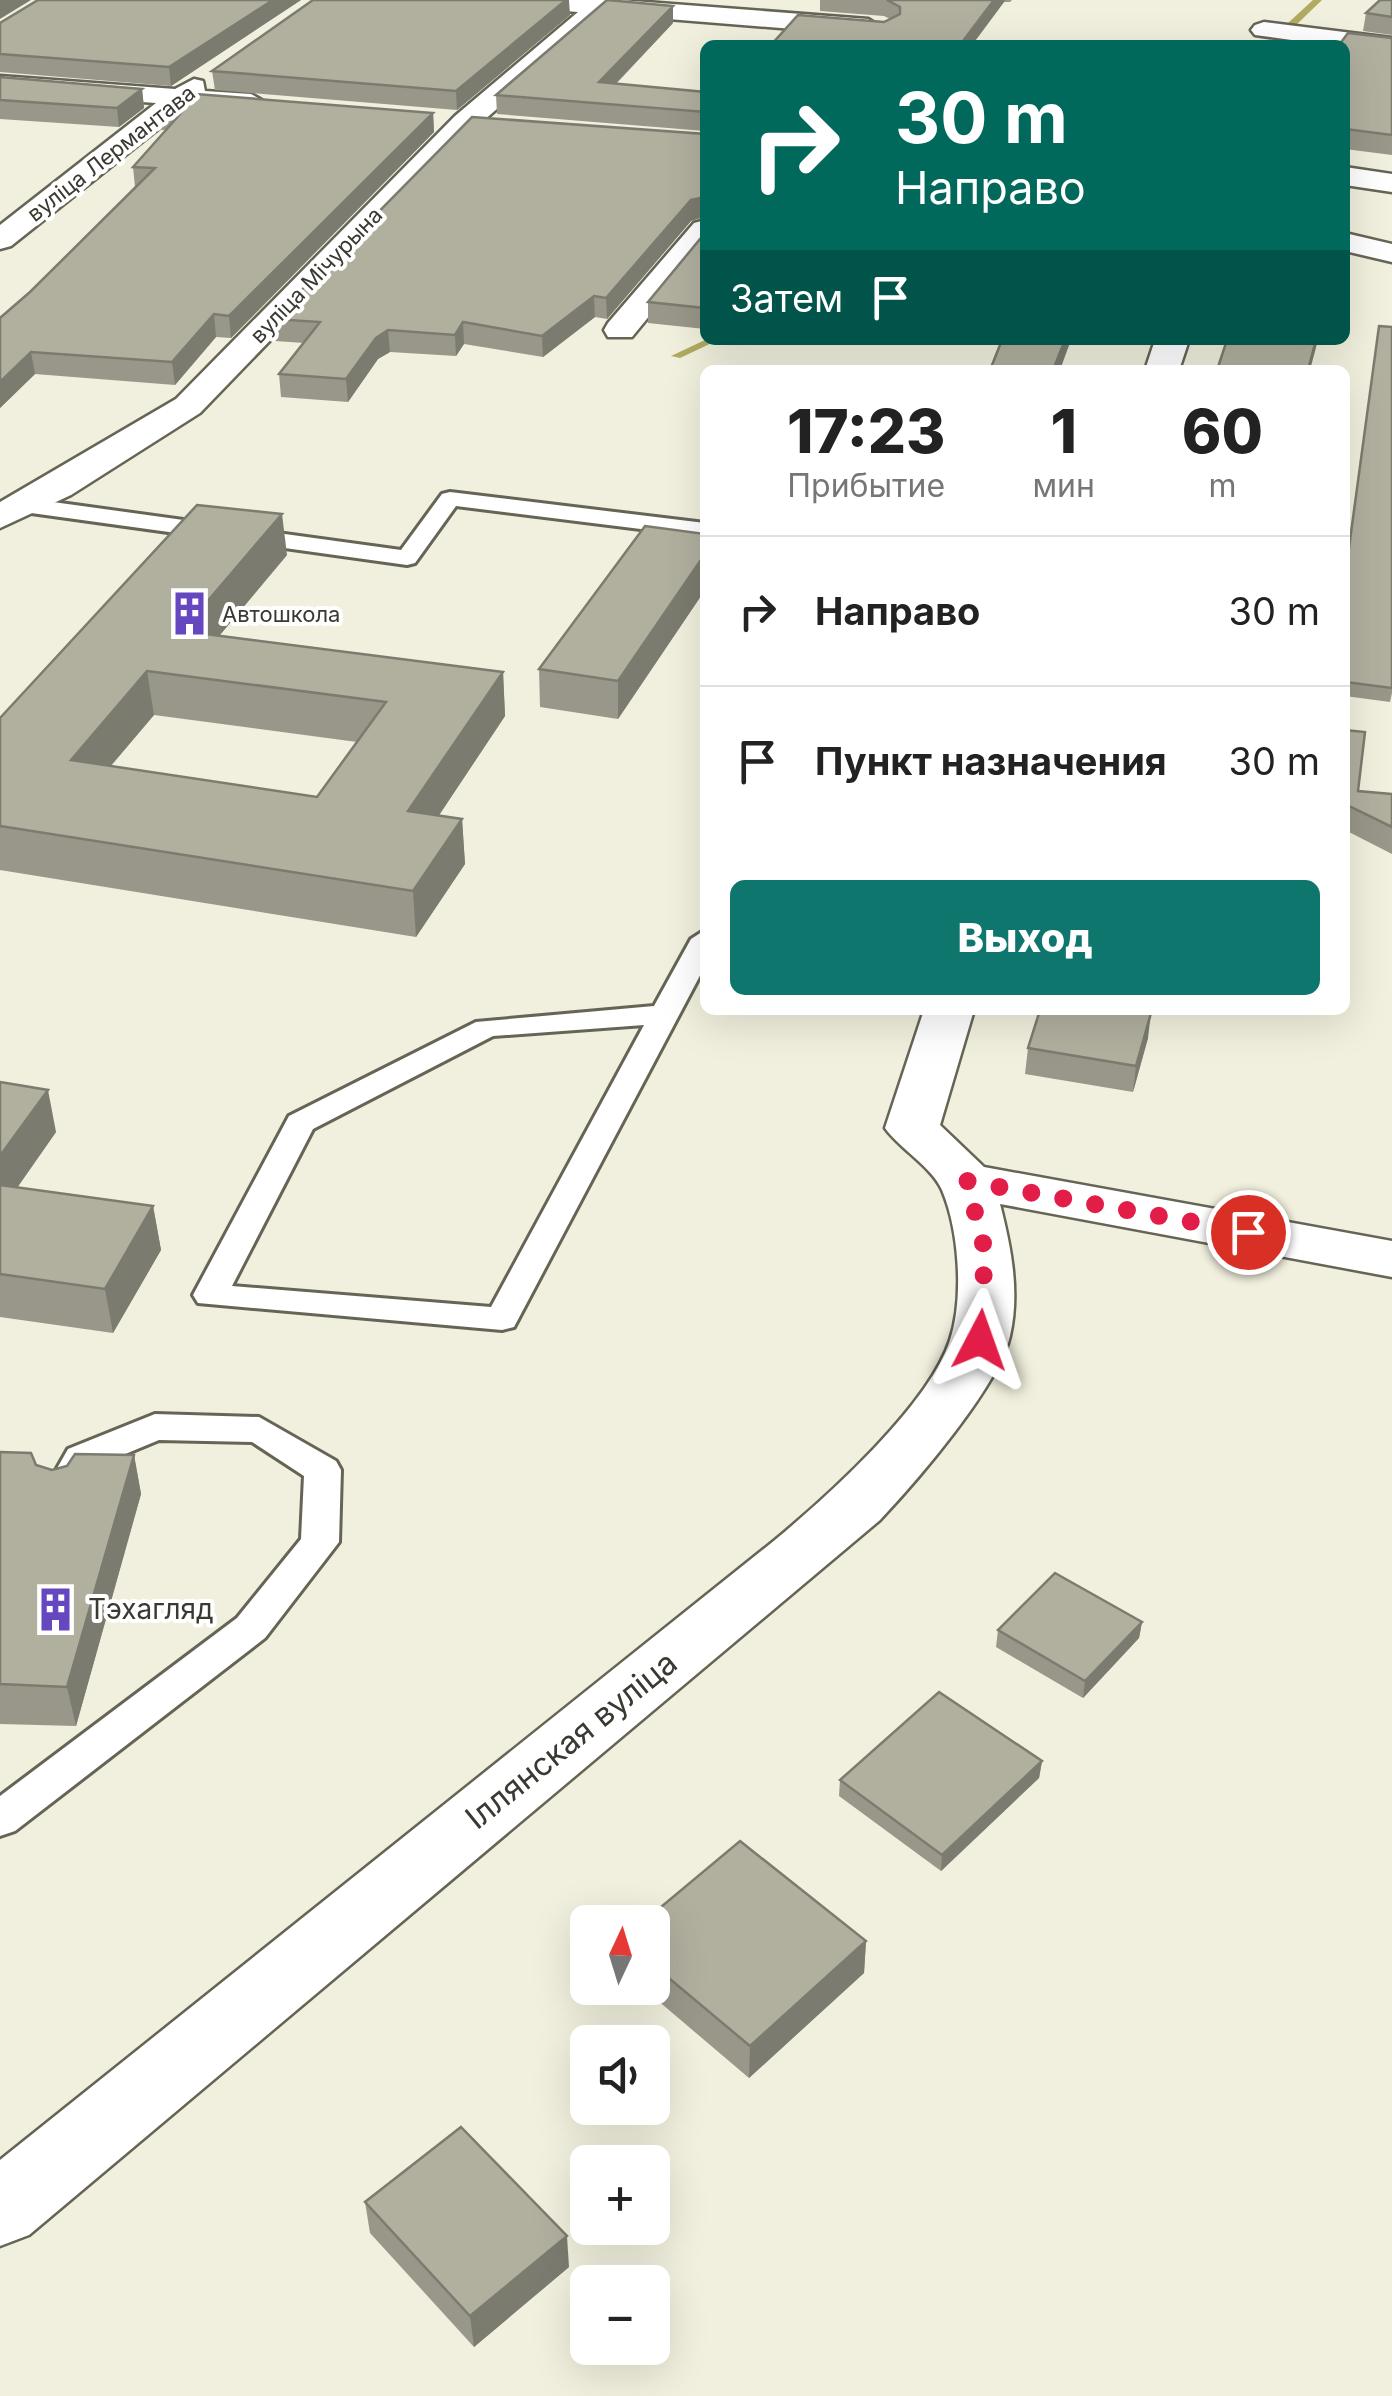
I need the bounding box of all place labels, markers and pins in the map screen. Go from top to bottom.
building icon: Автошкола [165,590,213,638]
place label: Автошкола [222,601,340,627]
pin [1206,1190,1291,1275]
building icon: Тэхагляд [31,1585,79,1633]
place label: Тэхагляд [88,1592,214,1626]

